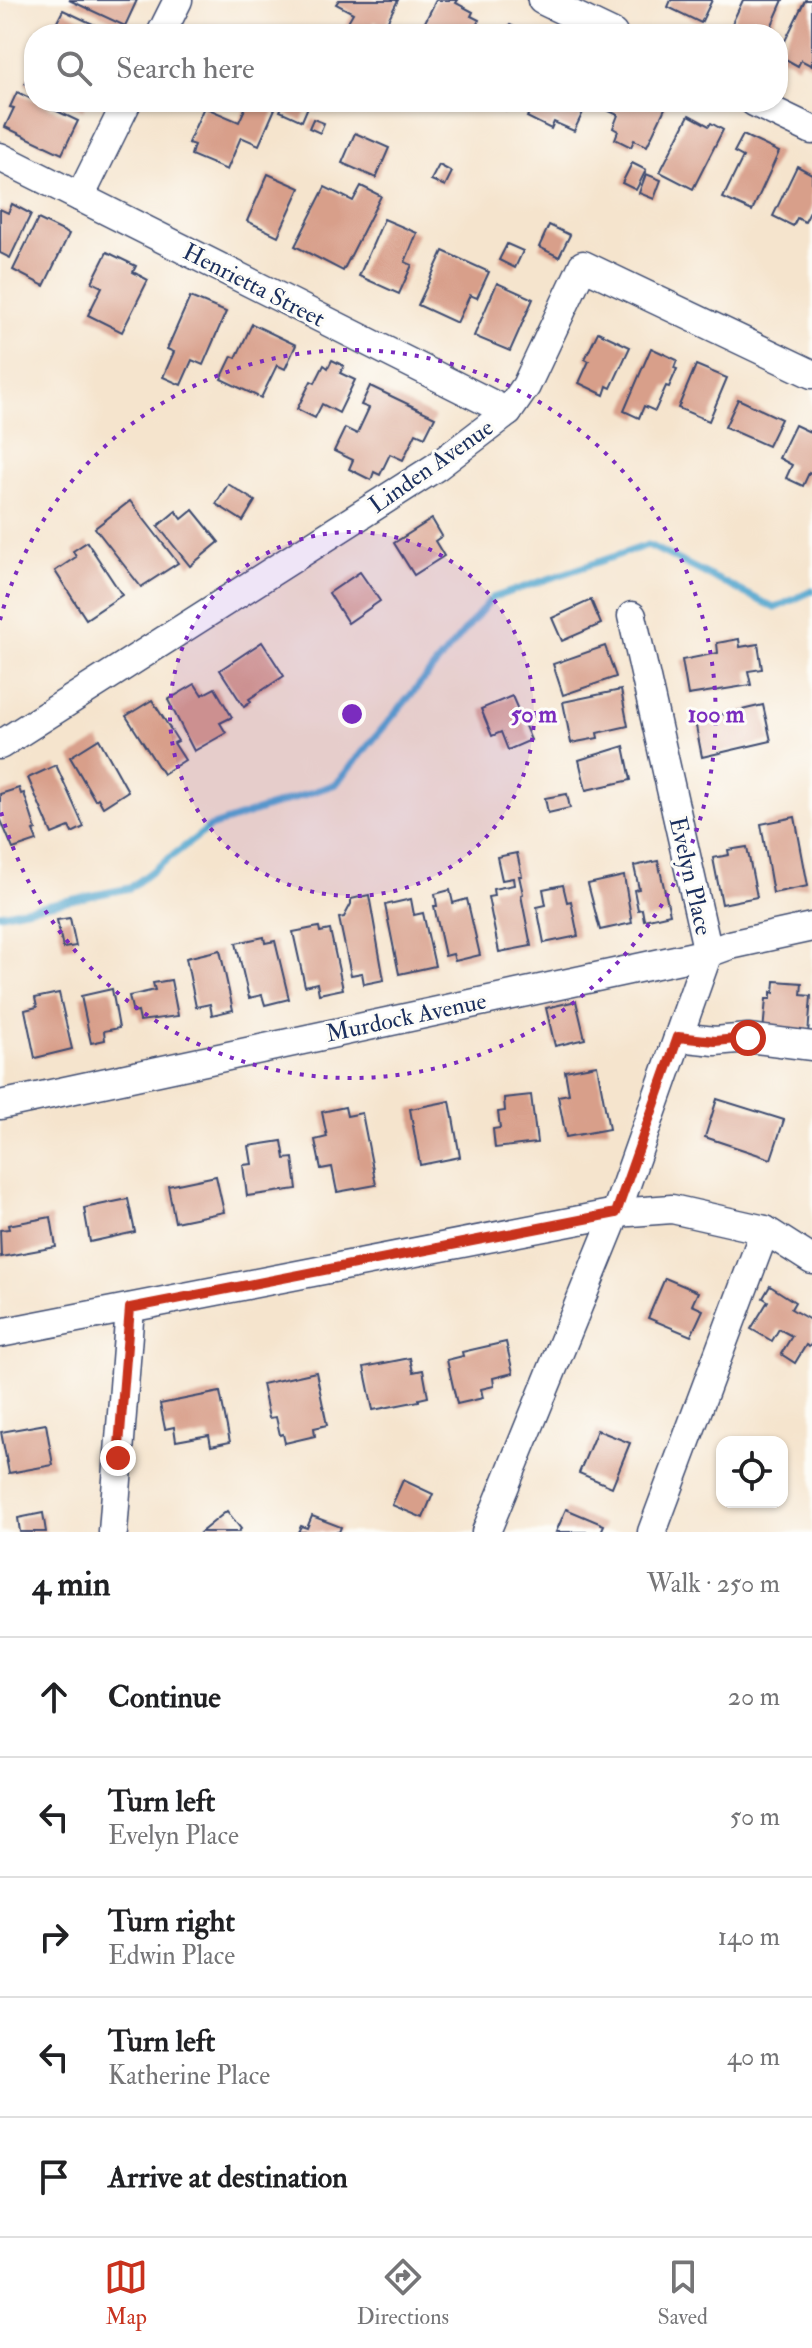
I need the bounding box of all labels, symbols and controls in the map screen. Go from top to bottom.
search box [24,24,788,112]
icon: search [52,46,96,90]
text: Search here [116,50,255,87]
street label: Henrietta Street [178,236,330,335]
street label: Linden Avenue [363,412,500,521]
text: 50 m [511,699,558,730]
text: 100 m [688,699,745,730]
centre of rings [338,700,366,728]
street label: Evelyn Place [662,814,719,938]
street label: Murdock Avenue [323,985,489,1050]
route start [730,1020,766,1056]
map controls [716,1436,788,1508]
button: locate [716,1436,788,1508]
route end [100,1440,136,1476]
text: 4 min [32,1563,110,1606]
text: Walk · 250 m [647,1568,780,1600]
icon: ahead [32,1675,76,1719]
text: Continue [108,1679,221,1716]
text: 20 m [728,1681,780,1713]
text: Turn left [108,1783,215,1820]
icon: left [32,1795,76,1839]
text: 50 m [730,1801,780,1833]
text: Evelyn Place [108,1820,239,1852]
text: Turn right [108,1903,235,1940]
icon: right [32,1915,76,1959]
text: 140 m [718,1921,780,1953]
text: Edwin Place [108,1940,235,1972]
text: Turn left [108,2023,215,2060]
icon: left [32,2035,76,2079]
text: 40 m [727,2041,780,2073]
text: Katherine Place [108,2060,270,2092]
icon: arrive [32,2155,76,2199]
text: Arrive at destination [108,2159,348,2196]
tab: Map [104,2255,148,2331]
tab: Directions [357,2255,449,2331]
tab: Saved [658,2255,708,2331]

